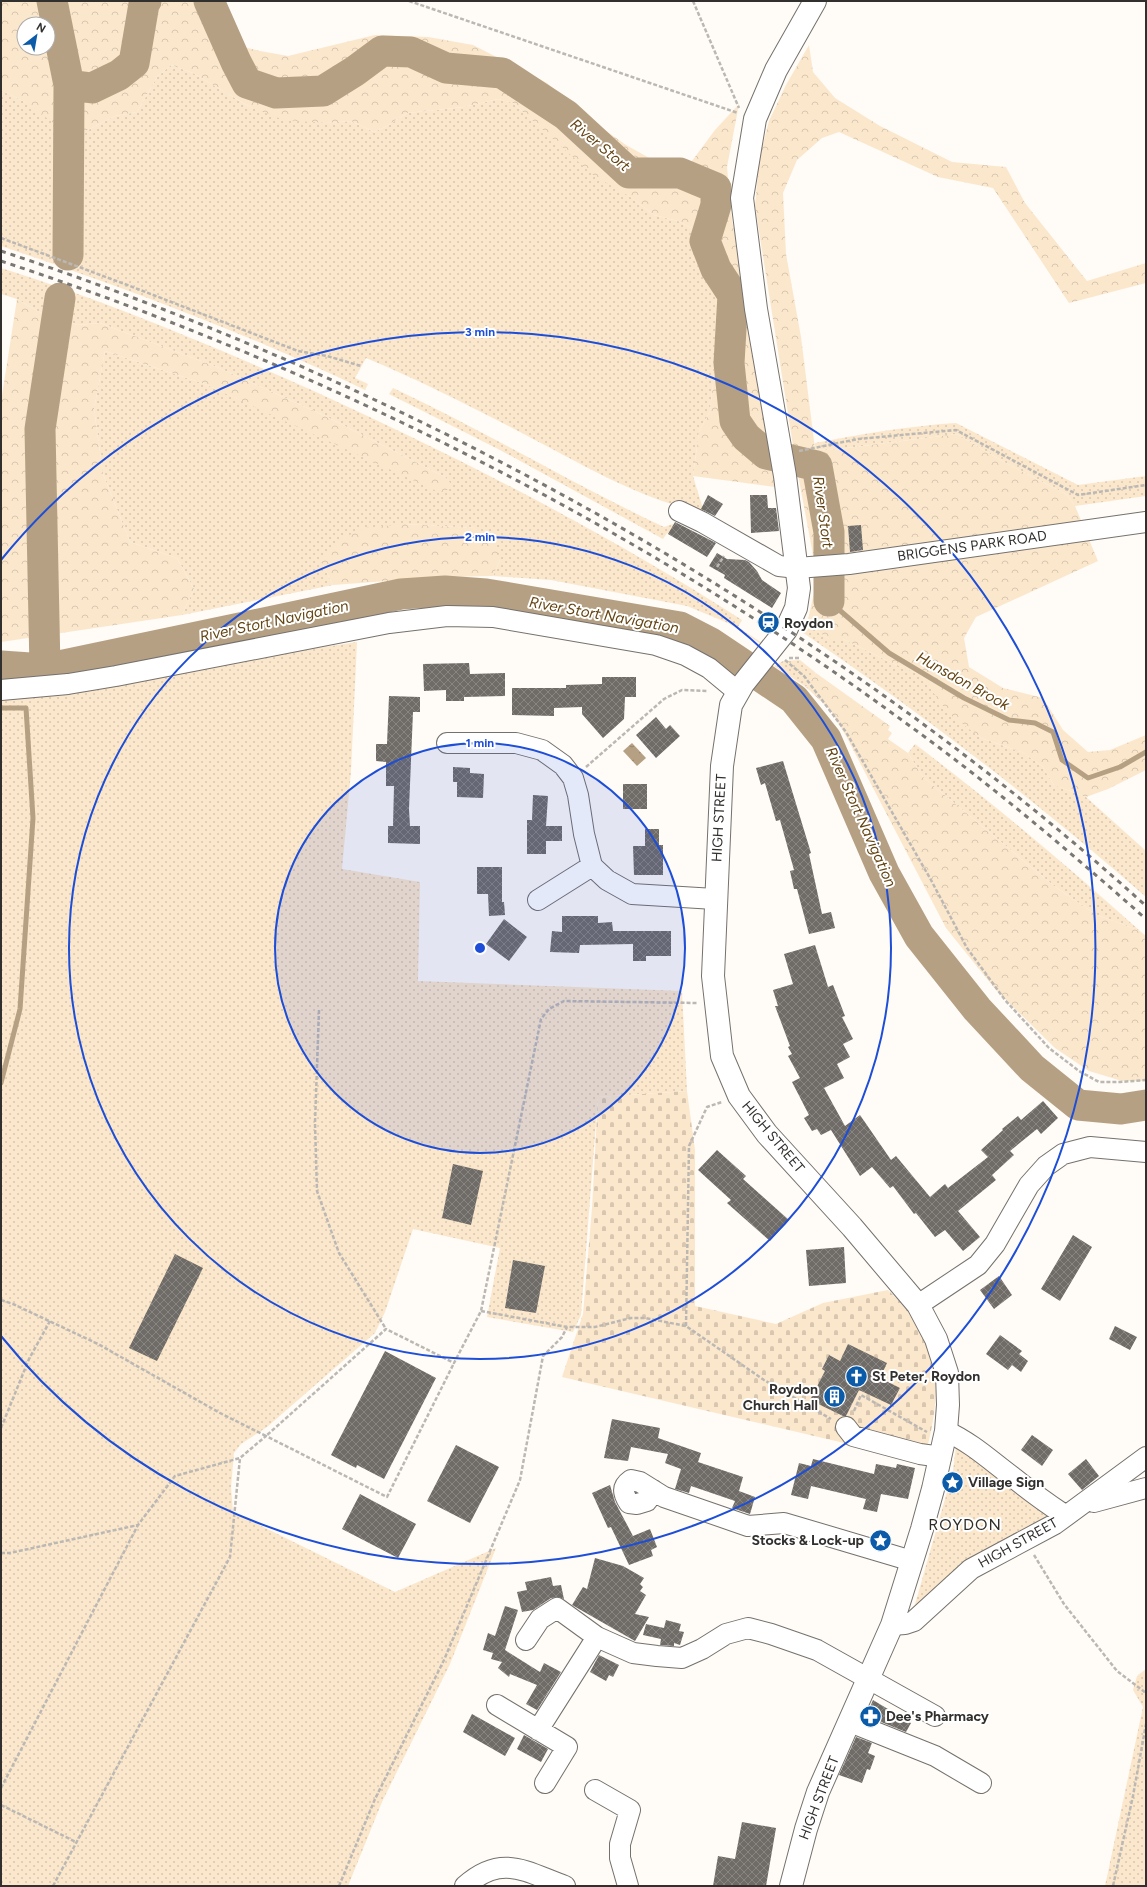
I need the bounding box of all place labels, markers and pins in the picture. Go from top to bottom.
station icon: Roydon [756,610,782,636]
place label: Roydon [784,615,833,632]
centre of rings [473,941,487,955]
church icon: St Peter, Roydon [844,1363,870,1389]
place label: St Peter, Roydon [872,1368,980,1385]
place label: Roydon Church Hall [743,1381,818,1414]
building icon: Roydon Church Hall [821,1384,847,1410]
place icon: Village Sign [940,1469,966,1495]
place label: Village Sign [968,1474,1044,1491]
place icon: Stocks & Lock-up [867,1527,893,1553]
place label: Stocks & Lock-up [752,1532,864,1549]
pharmacy icon: Dee's Pharmacy [858,1703,884,1729]
place label: Dee's Pharmacy [886,1708,990,1725]

